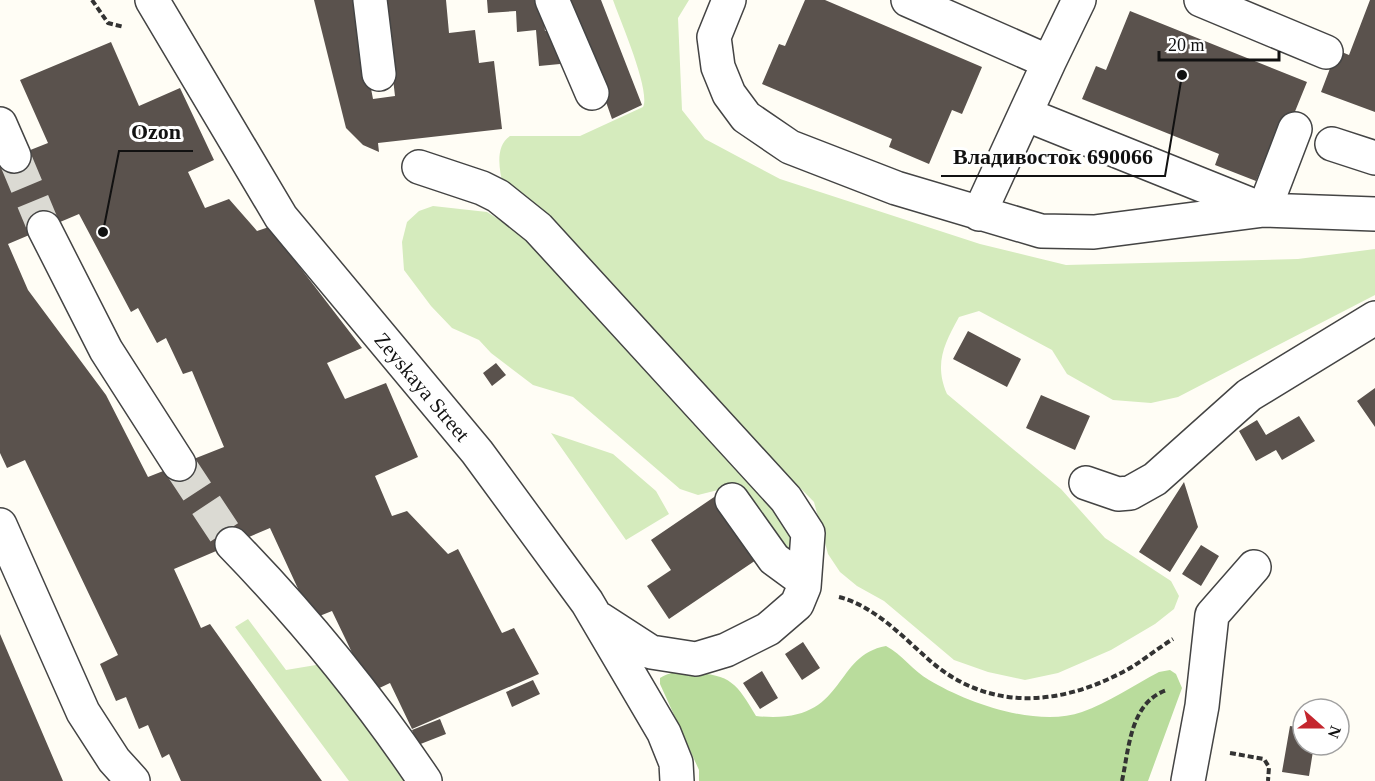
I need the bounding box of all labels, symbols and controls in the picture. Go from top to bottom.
scale bar [1159,24,1279,62]
text: 20 m [1168,35,1205,55]
callout: Ozon [119,111,193,151]
text: Ozon [131,119,181,144]
callout: Владивосток 690066 [941,136,1165,176]
text: Владивосток 690066 [953,144,1153,169]
street label: Zeyskaya Street [370,328,475,446]
north arrow [1291,697,1351,757]
text: N [1324,724,1345,741]

